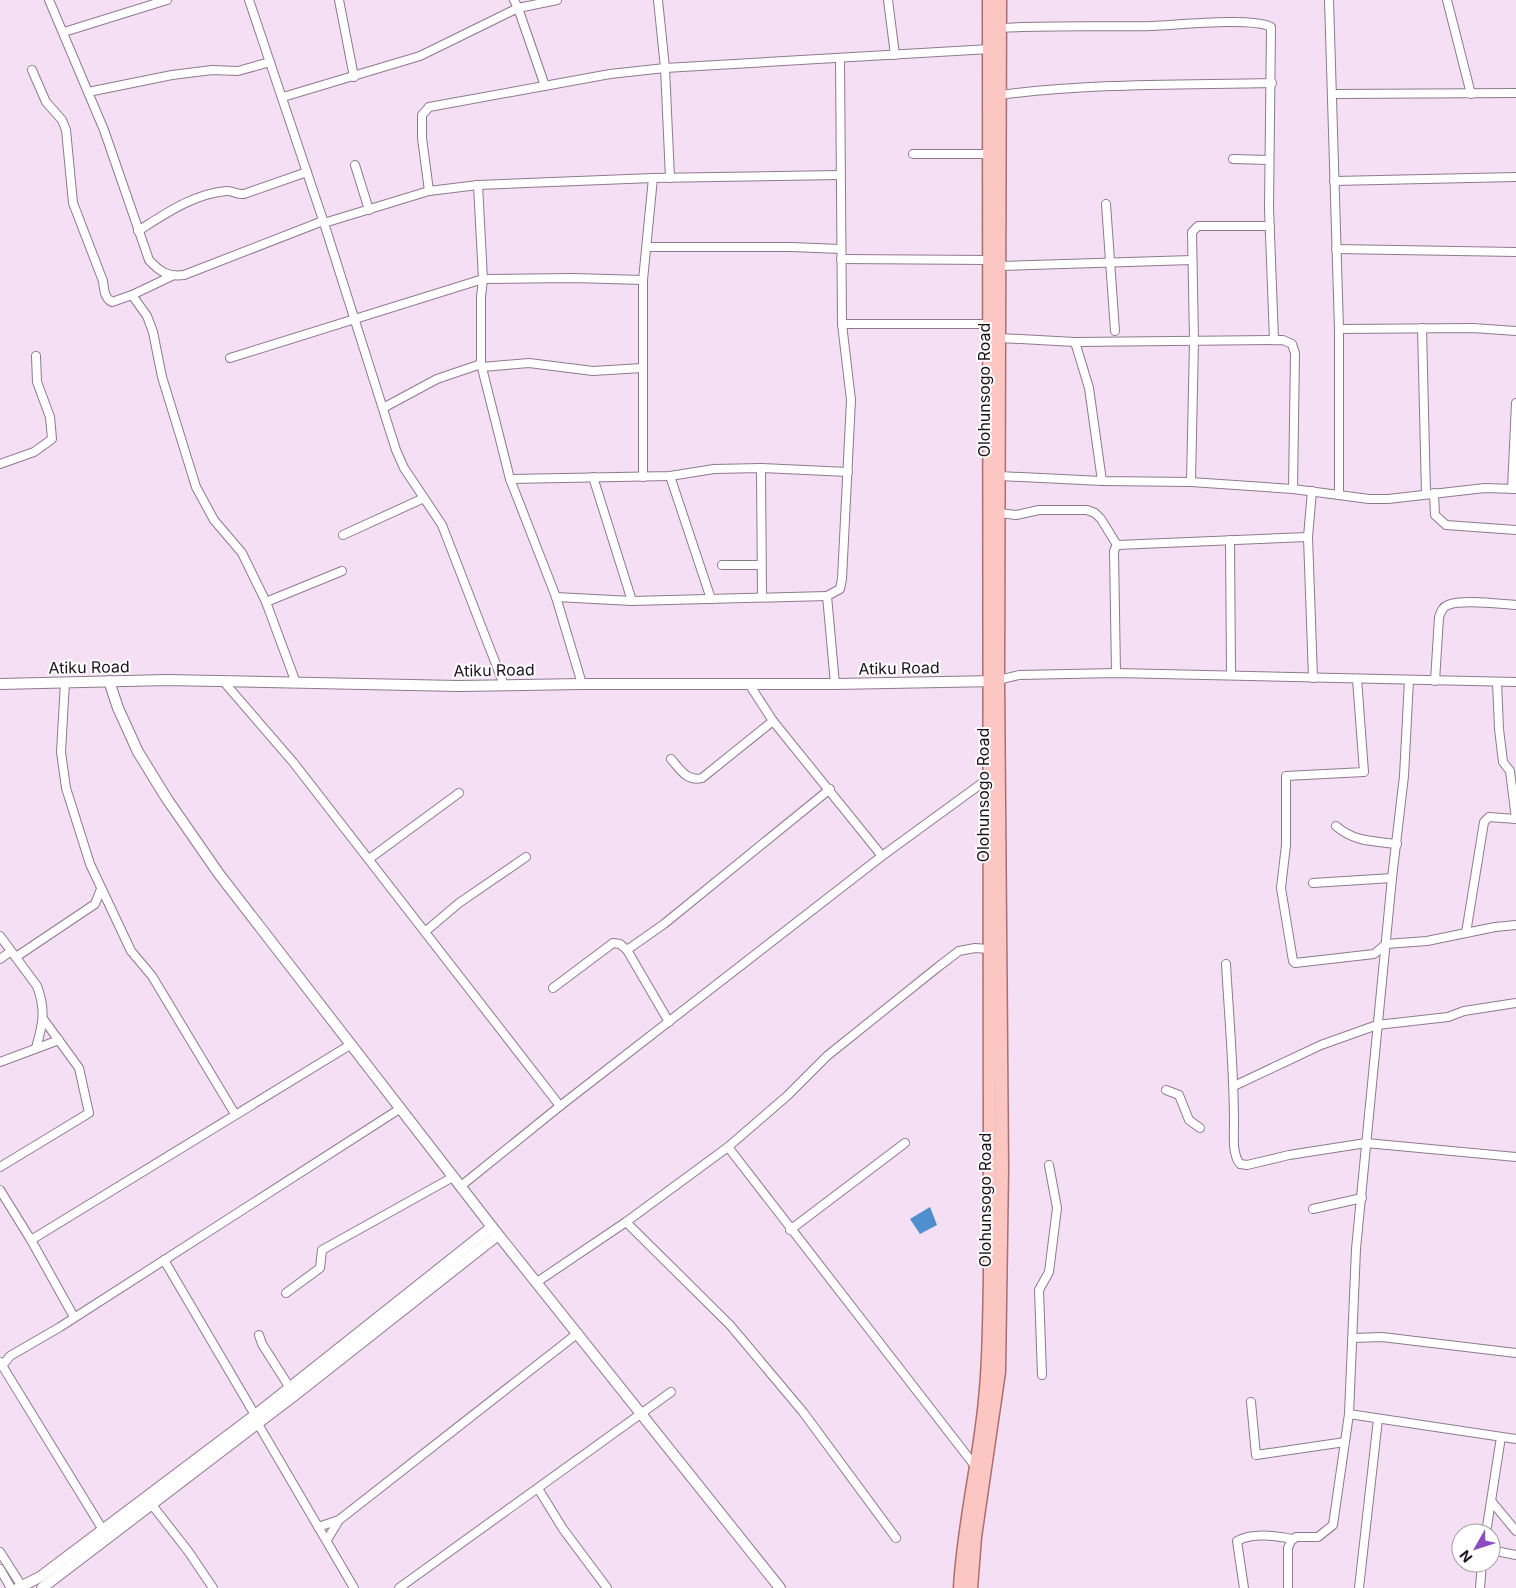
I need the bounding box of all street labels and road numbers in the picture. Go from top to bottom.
street label: Olohunsogo Road [974,323,994,457]
street label: Atiku Road [48,656,130,678]
street label: Atiku Road [858,657,940,679]
street label: Atiku Road [453,659,535,681]
street label: Olohunsogo Road [973,728,993,862]
street label: Olohunsogo Road [975,1133,995,1267]

